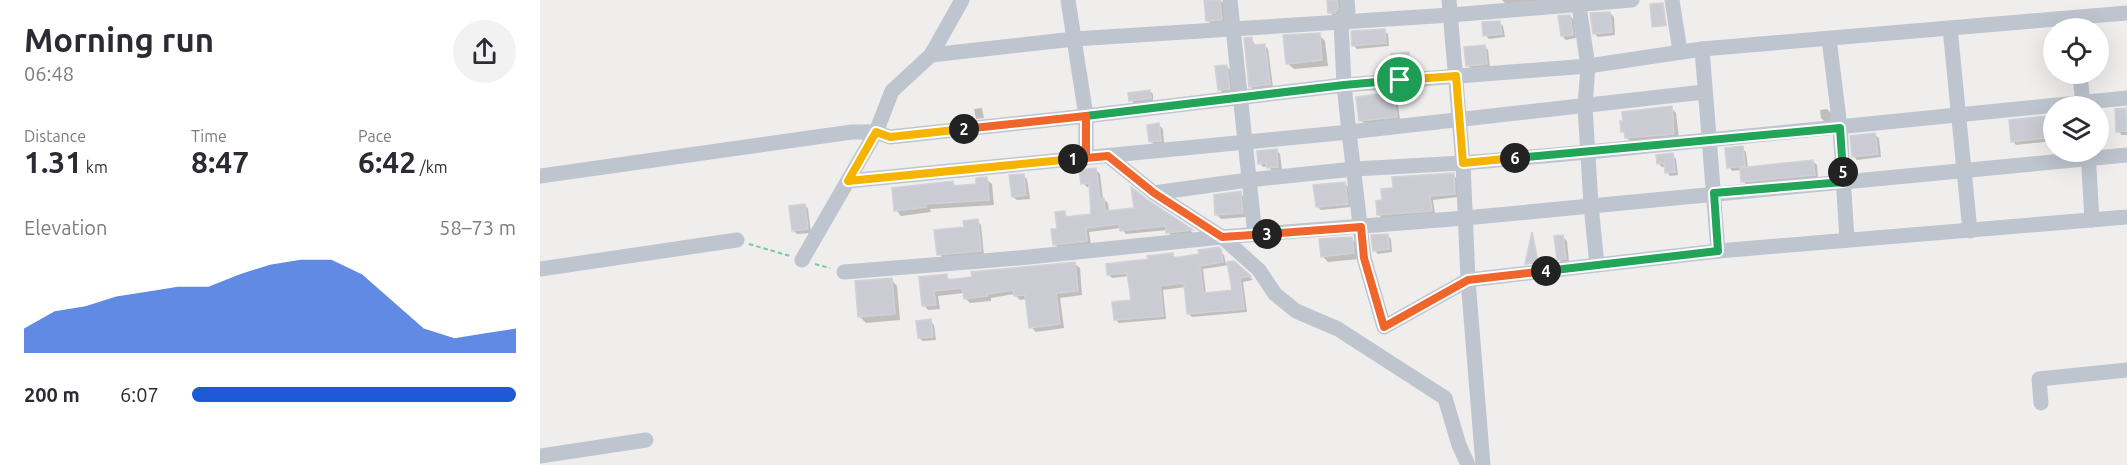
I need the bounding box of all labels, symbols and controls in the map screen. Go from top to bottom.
map controls [2043,18,2109,162]
button: locate [2043,18,2109,84]
button: share [453,20,516,83]
text: Morning run [24,21,214,58]
pin [1374,54,1425,105]
text: 06:48 [24,62,74,85]
icon: arrive [1383,63,1416,96]
button: layers [2043,96,2109,162]
pin: 2 [949,114,979,144]
text: 2 [959,120,969,138]
text: Distance [24,127,86,145]
text: Time [191,127,227,145]
text: Pace [358,127,392,145]
pin: 6 [1500,143,1530,173]
pin: 1 [1058,144,1088,174]
text: 1.31 [24,145,82,179]
text: 8:47 [191,145,249,179]
text: 6:42 [358,145,416,179]
text: 6 [1510,149,1520,167]
text: 1 [1068,150,1078,168]
pin: 5 [1828,157,1858,187]
text: km [82,158,108,176]
text: /km [416,158,448,176]
text: 5 [1838,163,1848,181]
text: Elevation [24,216,107,239]
text: 58–73 m [439,216,516,239]
pin: 3 [1252,219,1282,249]
text: 3 [1262,225,1272,243]
pin: 4 [1531,256,1561,286]
text: 4 [1541,262,1551,280]
text: 200 m [24,383,80,406]
text: 6:07 [120,383,159,406]

